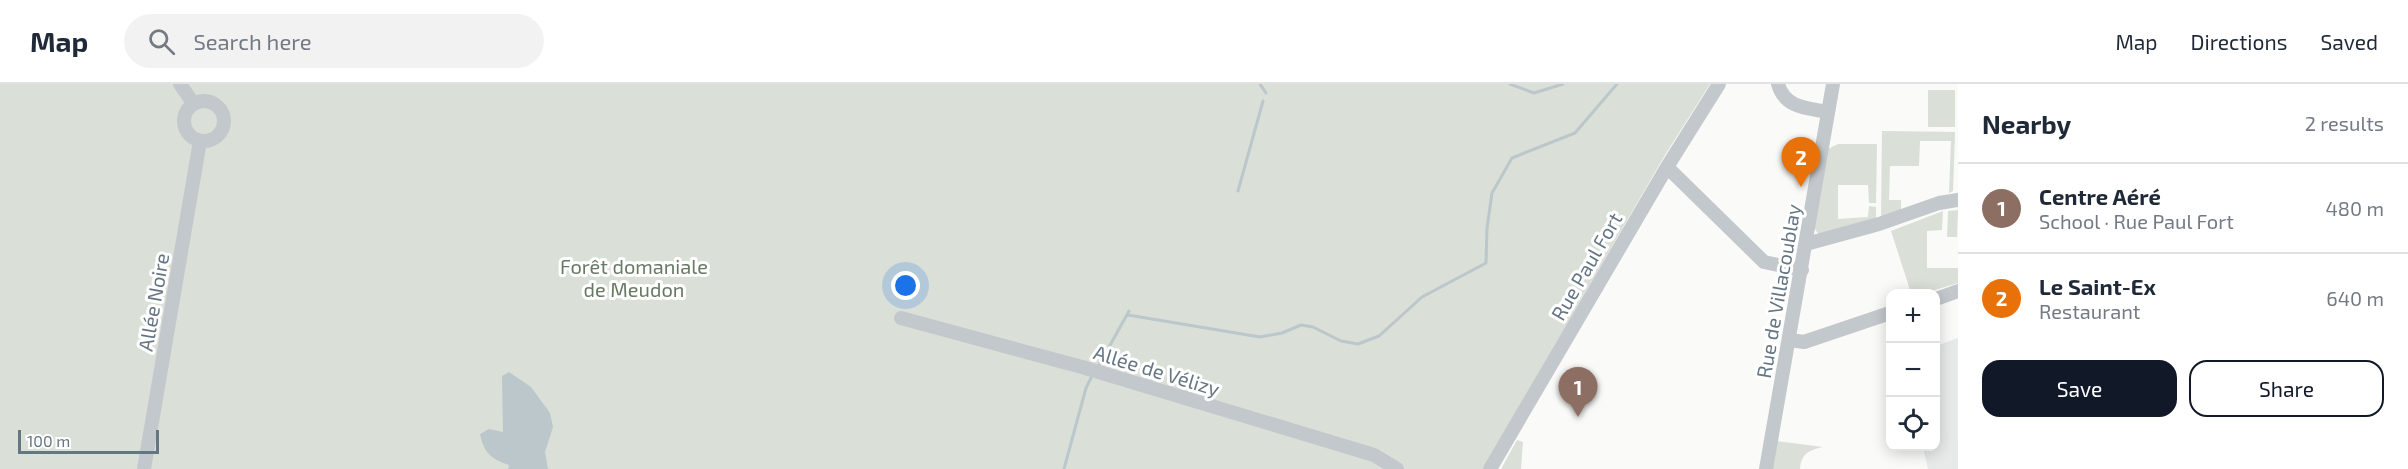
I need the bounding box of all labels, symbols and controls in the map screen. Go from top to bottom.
search box [124,14,544,68]
text: Map [30,24,88,58]
icon: search [145,25,178,58]
text: Search here [193,28,312,54]
text: Map [2115,29,2158,54]
text: Directions [2191,29,2287,54]
text: Saved [2320,29,2378,54]
text: Nearby [1982,108,2071,139]
text: 2 results [2305,111,2384,135]
pin: 2 [1782,138,1820,187]
text: Centre Aéré [2039,183,2161,209]
text: 1 [1997,196,2006,220]
text: 480 m [2326,196,2384,220]
street label: Rue de Villacoublay [1751,202,1805,380]
street label: Rue Paul Fort [1546,208,1627,324]
text: School · Rue Paul Fort [2039,209,2234,233]
street label: Allée Noire [133,251,173,353]
park label: Forêt domaniale de Meudon [560,254,708,301]
your location [891,271,920,300]
text: Le Saint-Ex [2039,273,2156,299]
text: 2 [1996,286,2007,310]
text: 640 m [2326,286,2384,310]
map controls [1886,289,1940,451]
button: + [1886,289,1940,343]
text: Restaurant [2039,299,2140,323]
street label: Allée de Vélizy [1091,339,1223,401]
button: − [1886,343,1940,397]
button: Save [1982,360,2177,417]
button: Share [2189,360,2384,417]
pin: 1 [1558,368,1598,417]
button: locate [1886,397,1940,451]
scale bar [18,427,159,454]
text: 100 m [27,431,70,450]

